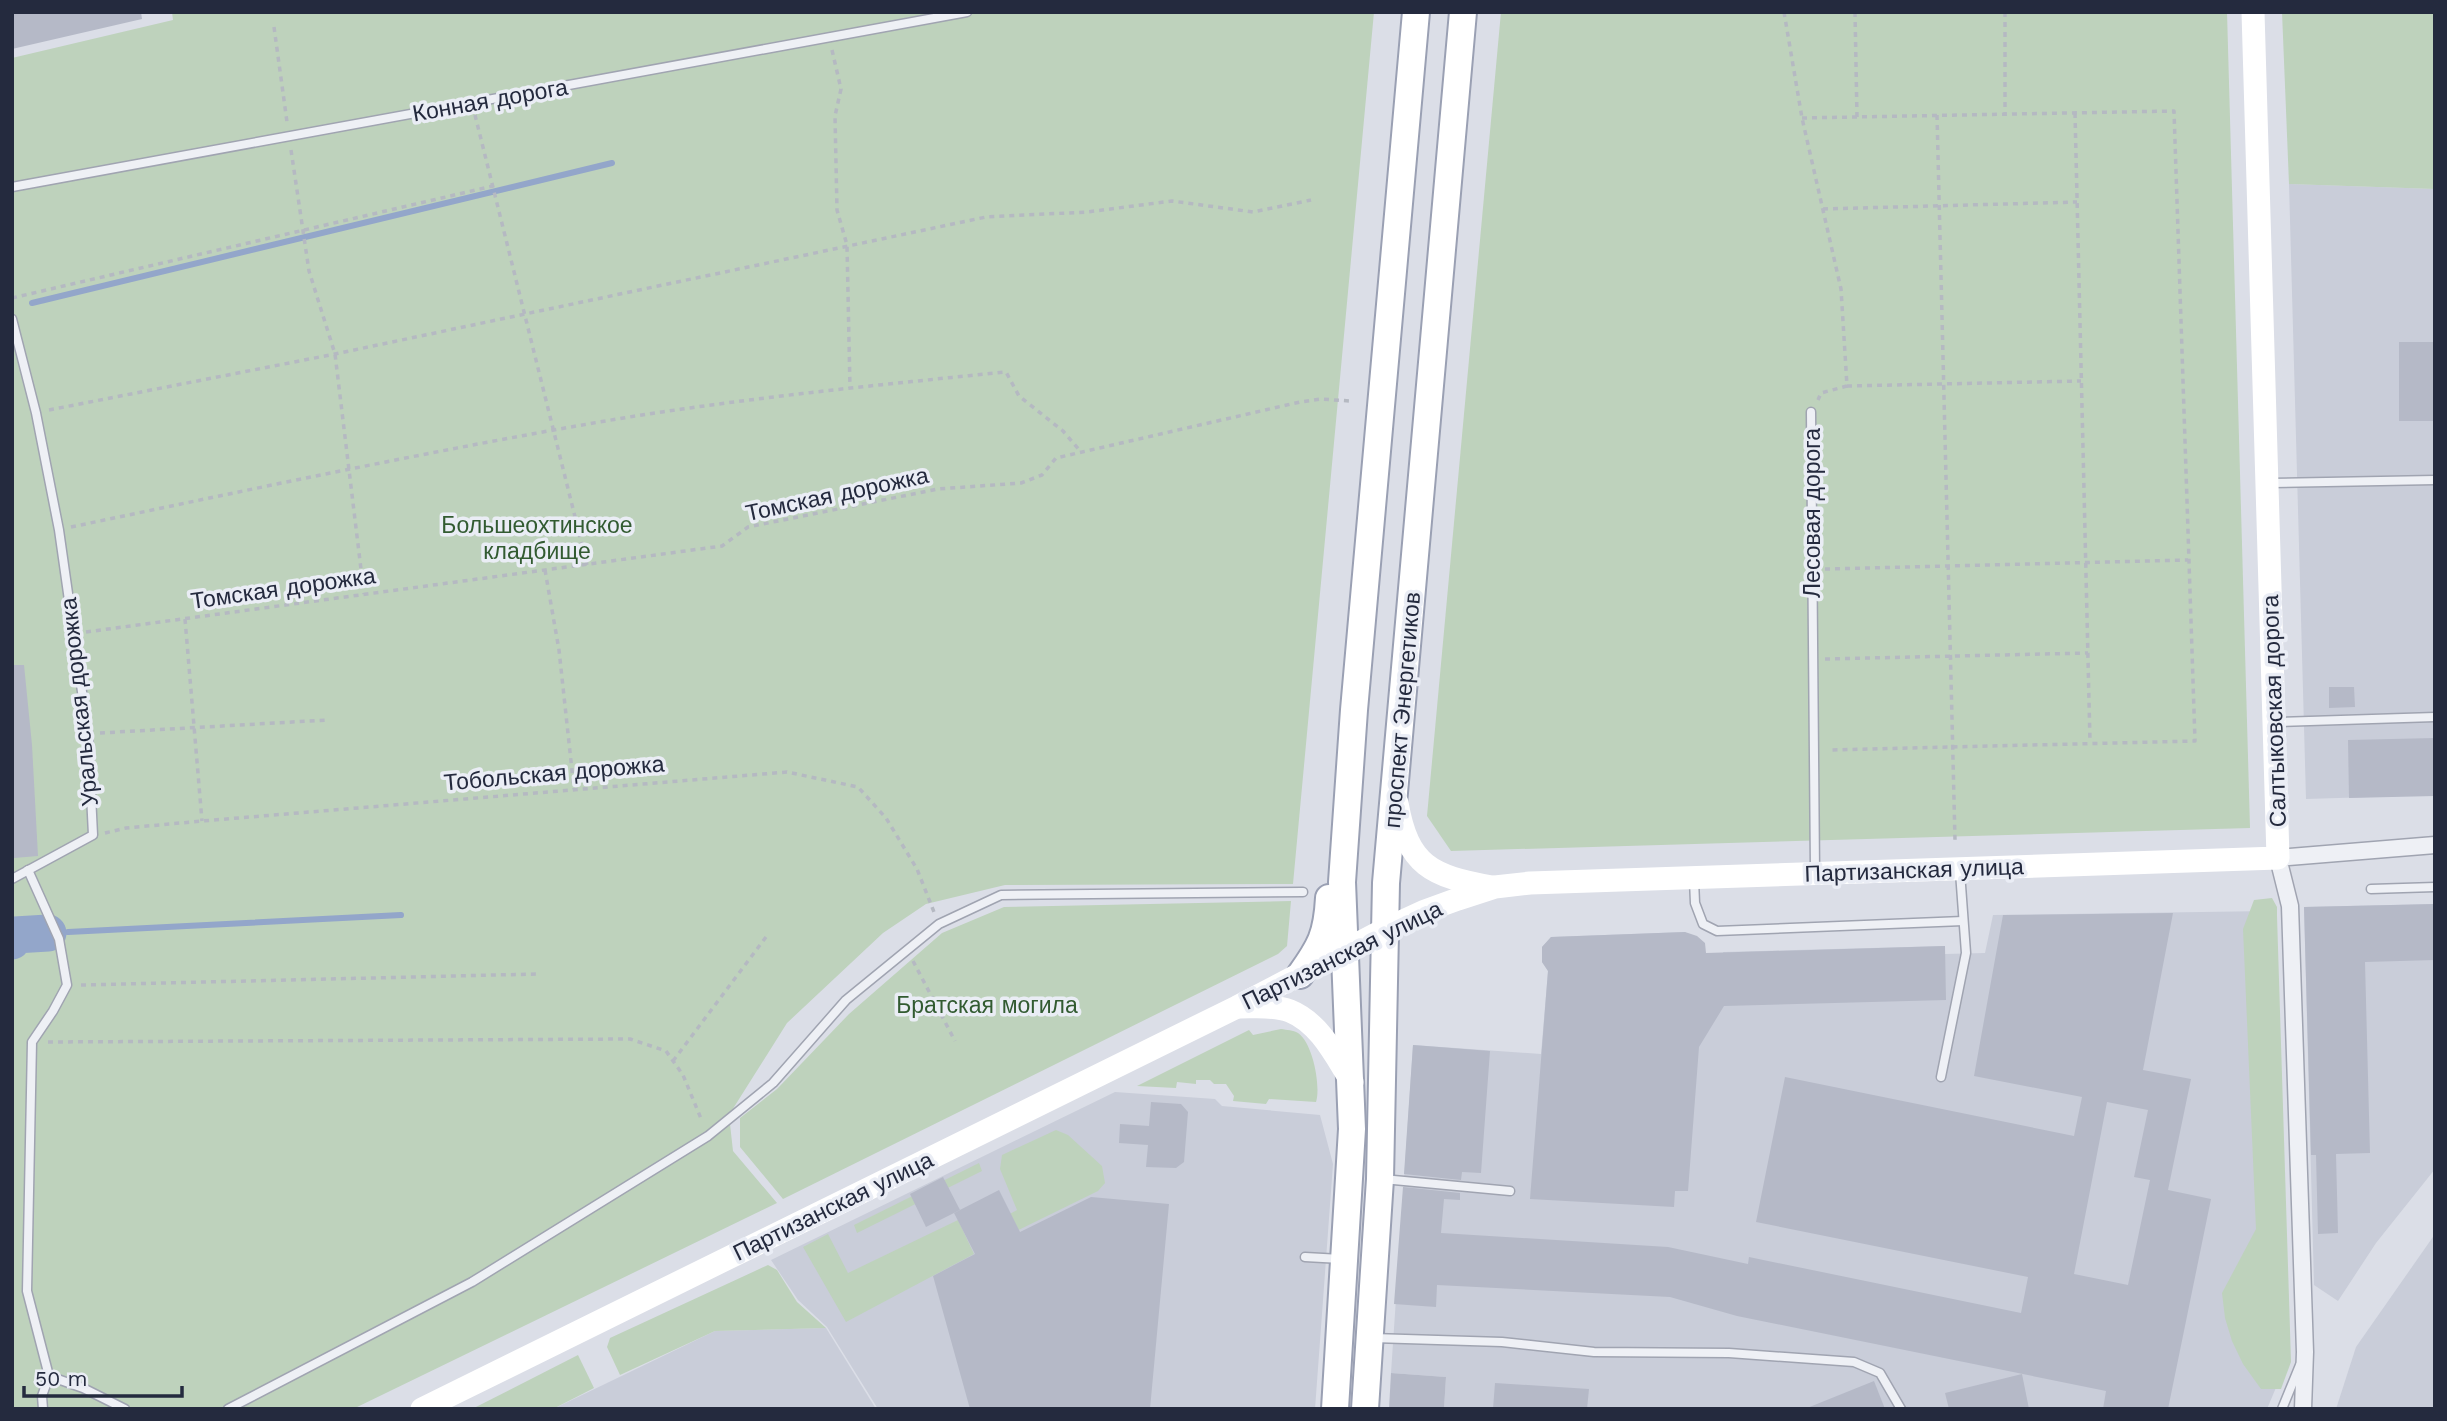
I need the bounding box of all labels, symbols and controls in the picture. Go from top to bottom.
street label: Конная дорога [410,74,570,127]
street label: Лесовая дорога [1799,428,1826,598]
street label: Томская дорожка [743,462,931,527]
park label: Большеохтинское кладбище [441,512,633,565]
street label: Томская дорожка [189,562,377,615]
street label: проспект Энергетиков [1379,591,1426,829]
street label: Салтыковская дорога [2257,594,2292,828]
street label: Уральская дорожка [55,596,104,808]
street label: Тобольская дорожка [443,750,666,797]
street label: Партизанская улица [1804,853,2024,888]
street label: Партизанская улица [1238,895,1447,1016]
park label: Братская могила [896,992,1078,1019]
street label: Партизанская улица [729,1146,938,1267]
scale bar [24,1354,182,1398]
text: 50 m [35,1366,87,1391]

